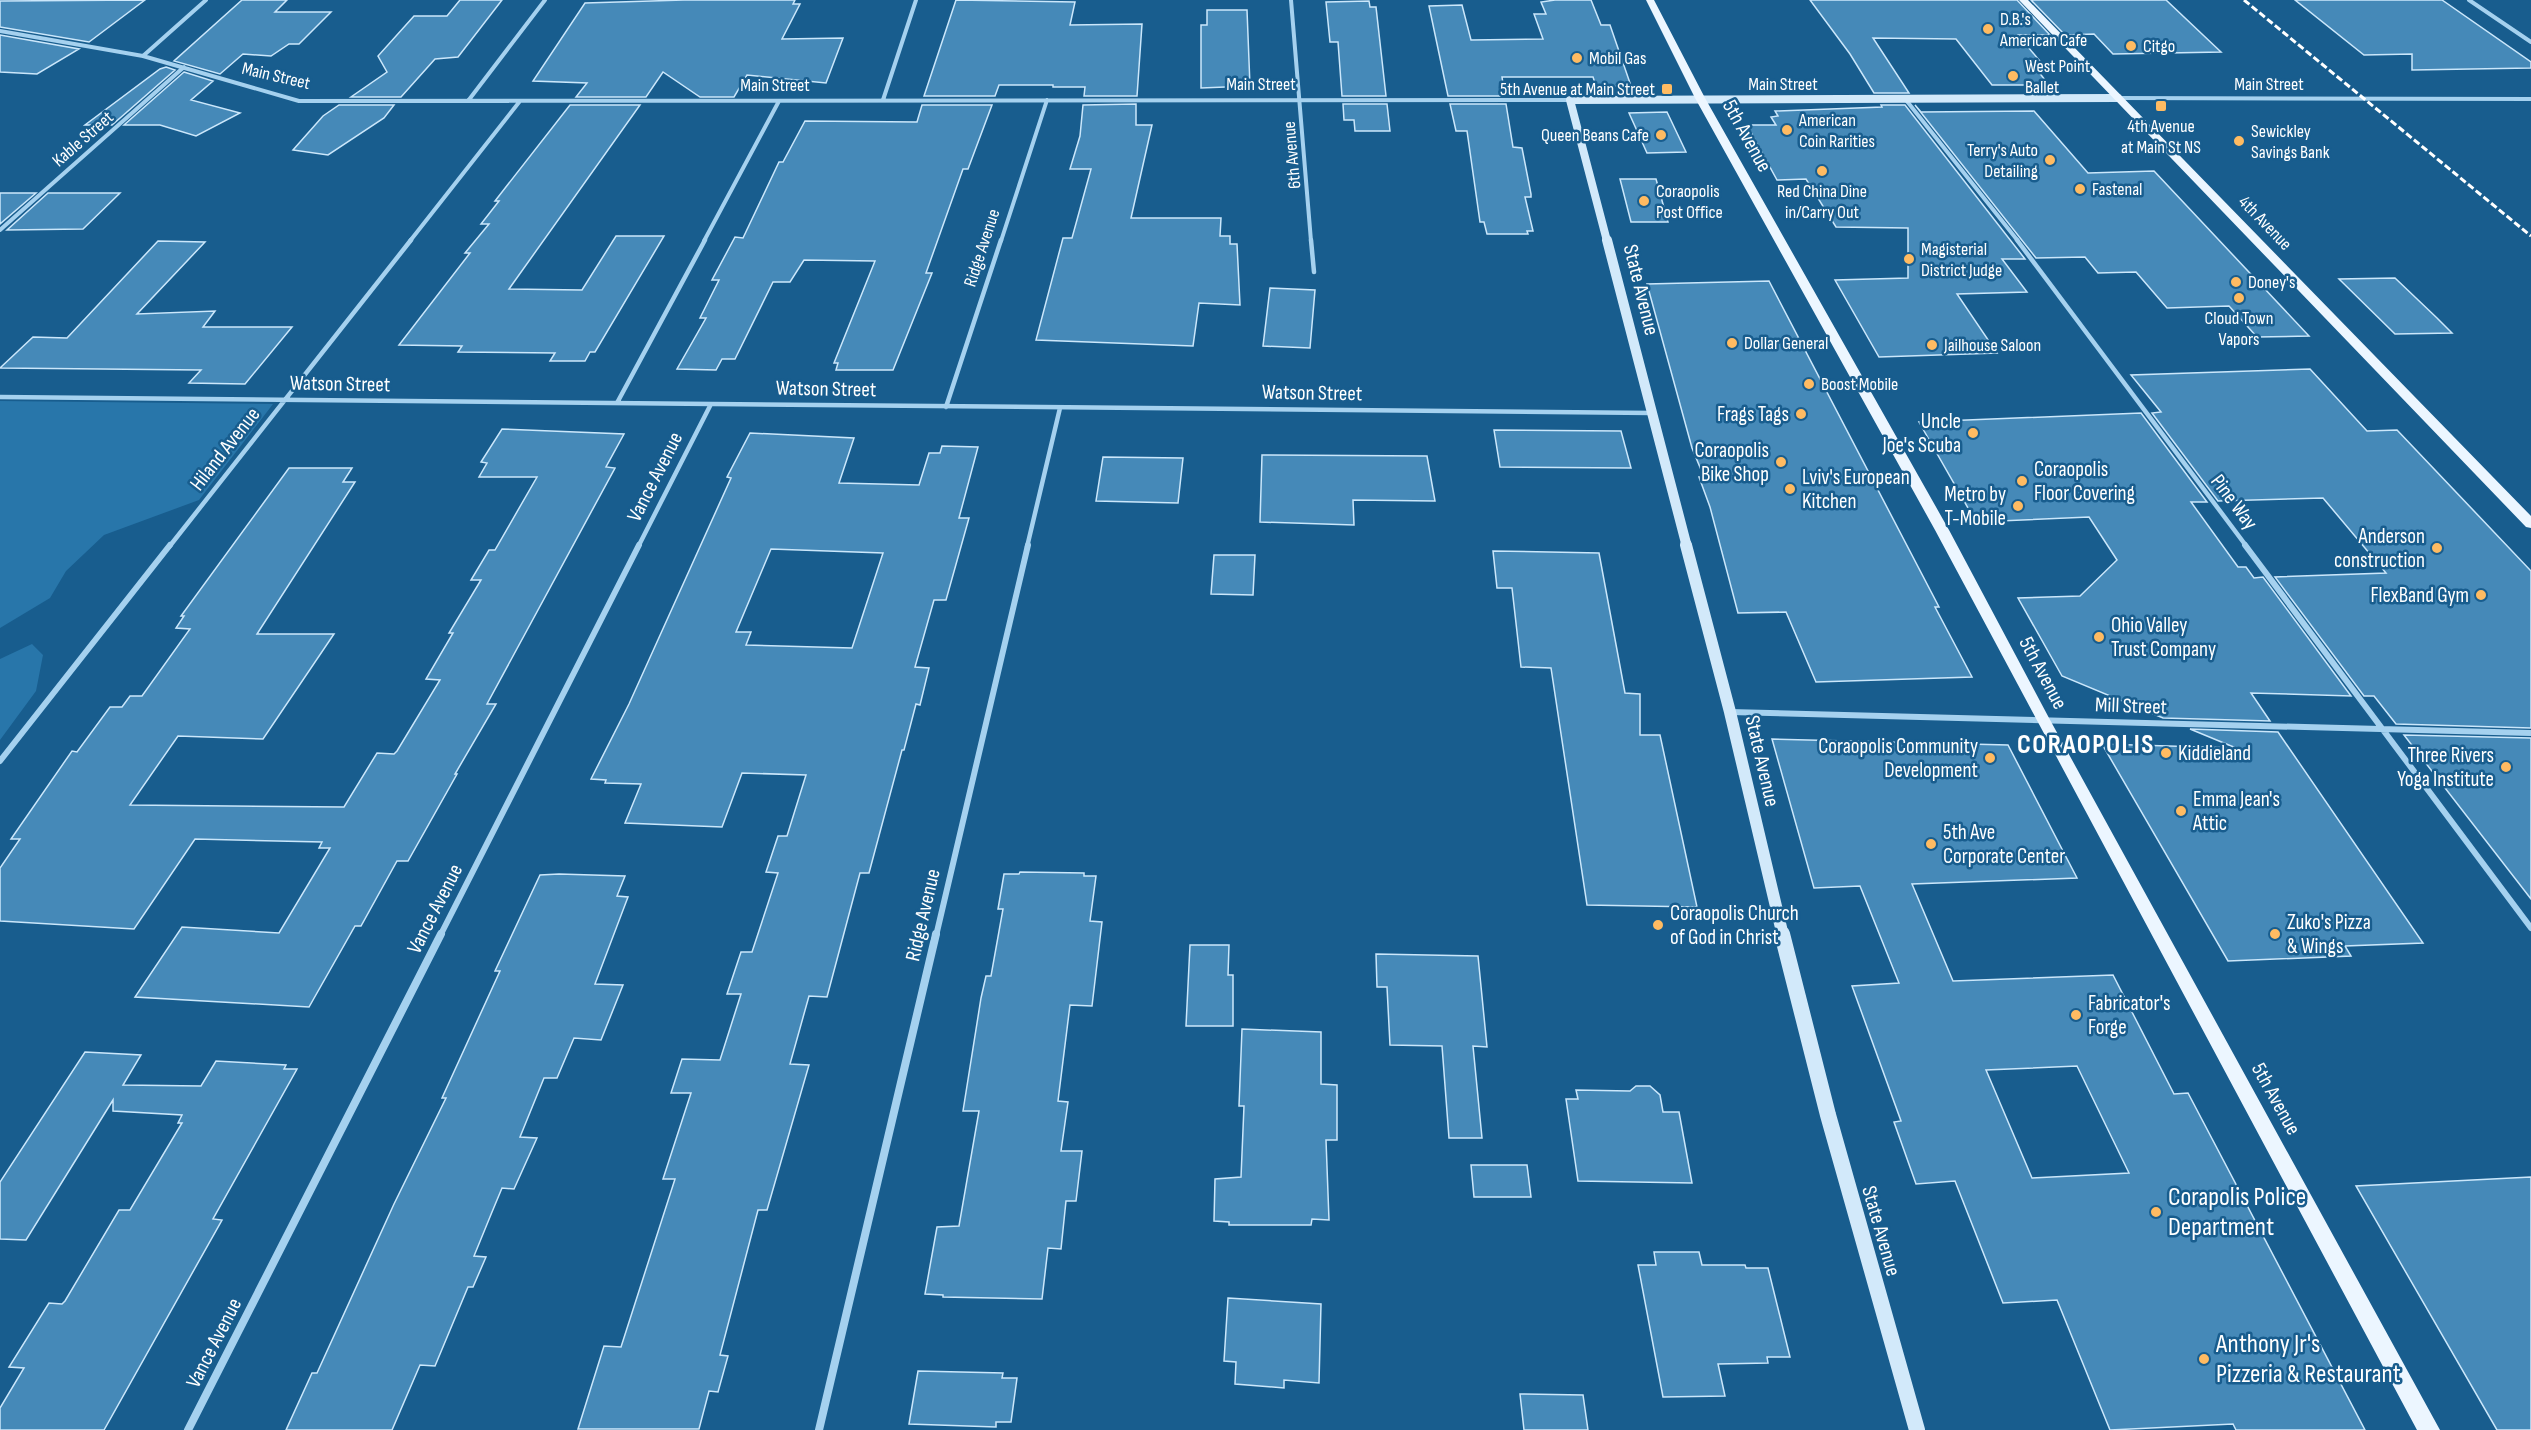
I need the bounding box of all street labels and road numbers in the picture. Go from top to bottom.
street label: Main Street [240,58,313,94]
street label: Main Street [1226,74,1296,95]
street label: Main Street [1748,74,1818,95]
street label: Main Street [2234,74,2304,95]
street label: Main Street [740,75,810,96]
street label: 5th Avenue [1717,96,1777,176]
street label: Kable Street [48,107,118,171]
street label: 6th Avenue [1279,120,1305,190]
street label: 4th Avenue [2234,191,2296,255]
street label: Ridge Avenue [960,207,1004,289]
street label: State Avenue [1618,242,1664,338]
street label: Watson Street [290,371,390,397]
street label: Watson Street [776,376,876,402]
street label: Watson Street [1262,380,1362,406]
street label: Hiland Avenue [185,402,265,496]
street label: Vance Avenue [622,428,688,526]
street label: Pine Way [2205,469,2263,535]
street label: 5th Avenue [2014,632,2072,714]
street label: Mill Street [2095,692,2167,720]
street label: State Avenue [1739,713,1785,809]
street label: Vance Avenue [402,860,468,958]
street label: Ridge Avenue [900,866,946,964]
street label: 5th Avenue [2246,1059,2306,1139]
street label: State Avenue [1856,1183,1906,1279]
street label: Vance Avenue [181,1294,247,1392]

